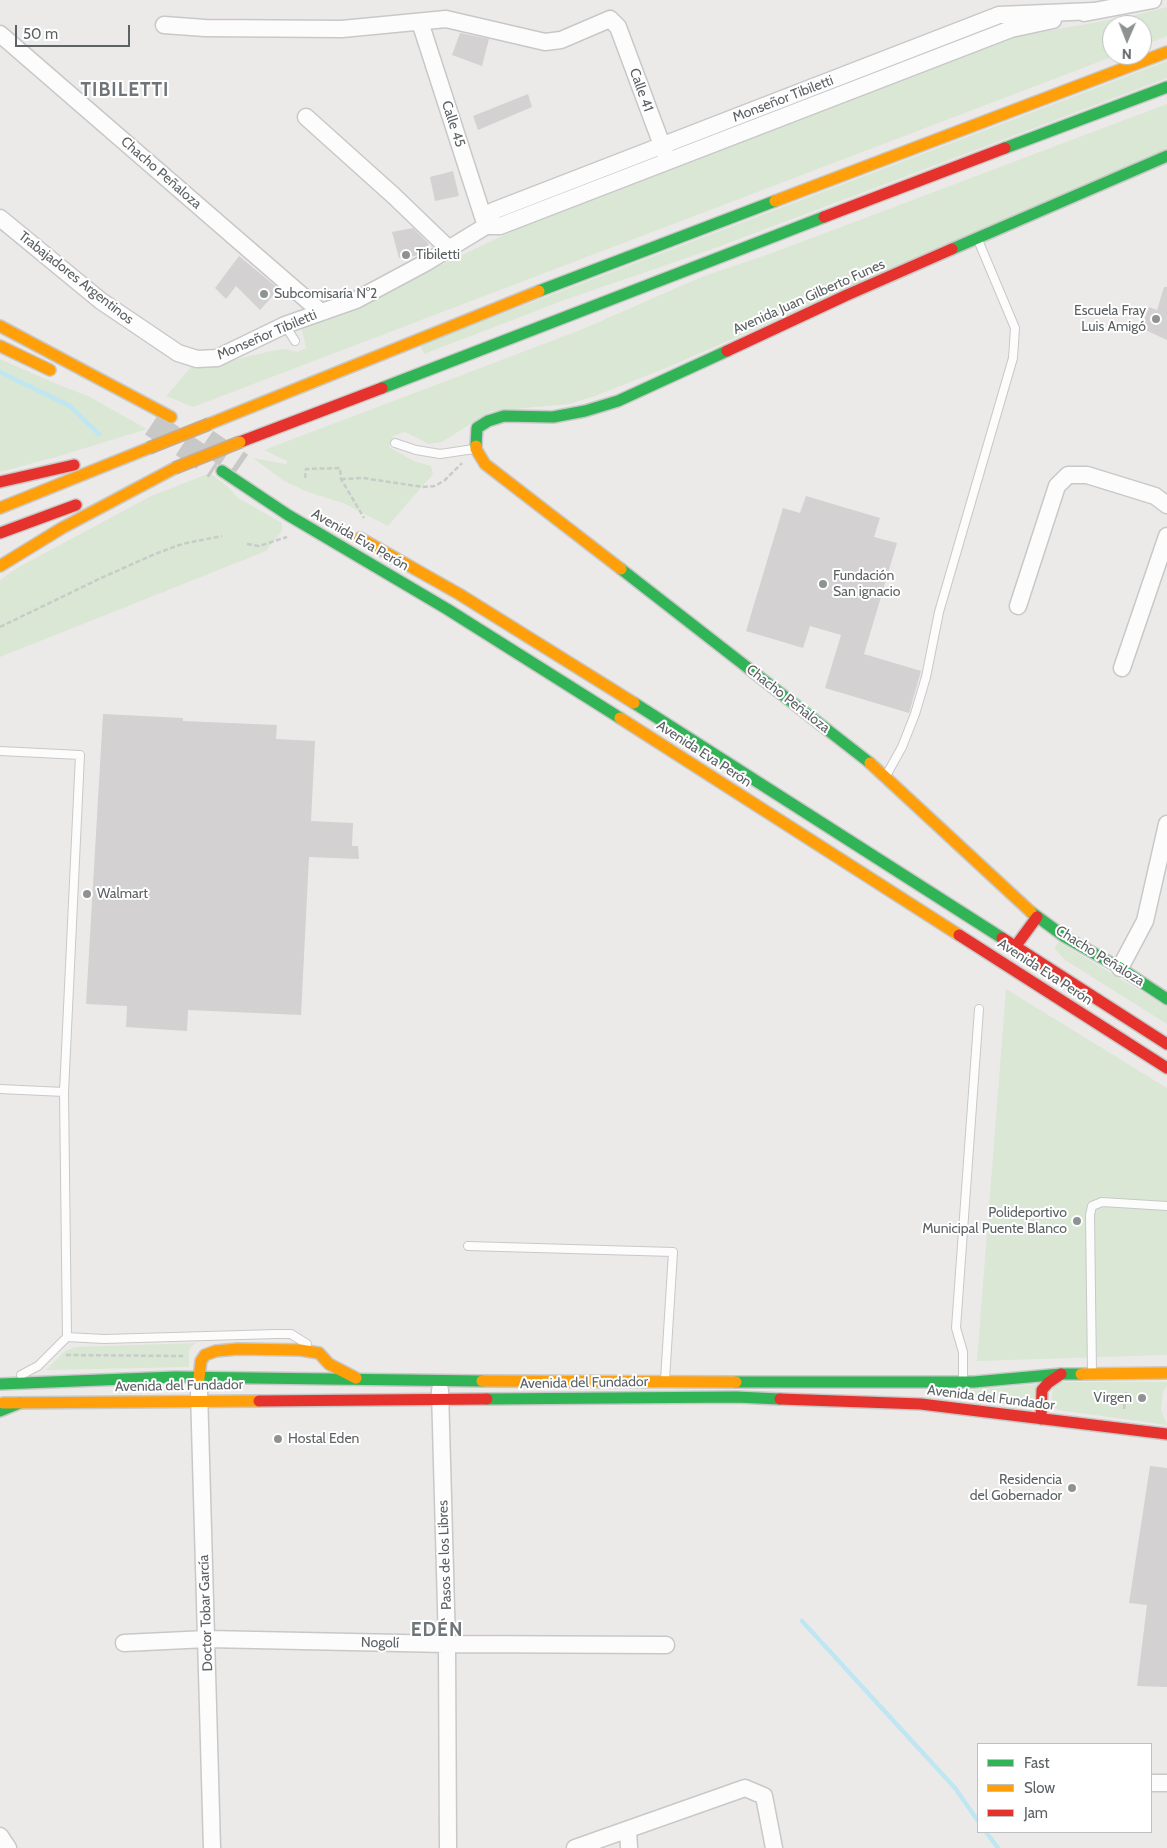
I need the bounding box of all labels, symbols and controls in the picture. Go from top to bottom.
scale bar [18,15,132,47]
north arrow [1102,15,1152,65]
text: 50 m [23,25,58,43]
text: N [1122,45,1132,63]
street label: Calle 41 [625,66,657,114]
street label: Monseñor Tibiletti [730,72,836,126]
district label: TIBILETTI [79,79,171,101]
street label: Calle 45 [438,99,468,149]
street label: Chacho Peñaloza [117,133,205,213]
street label: Trabajadores Argentinos [15,228,137,328]
place label: Tibiletti [416,247,460,263]
marker: Tibiletti [400,249,412,261]
street label: Avenida Juan Gilberto Funes [731,256,887,338]
place label: Subcomisaría N°2 [274,286,377,302]
marker: Subcomisaría N°2 [258,288,270,300]
place label: Escuela Fray Luis Amigó [1074,303,1146,336]
street label: Monseñor Tibiletti [215,306,319,364]
marker: Escuela Fray Luis Amigó [1150,313,1162,325]
street label: Avenida Eva Perón [308,505,412,575]
place label: Fundación San ignacio [833,568,900,600]
marker: Fundación San ignacio [817,578,829,590]
street label: Chacho Peñaloza [743,661,833,737]
street label: Avenida Eva Perón [654,717,754,791]
place label: Walmart [97,886,148,902]
marker: Walmart [81,888,93,900]
street label: Chacho Peñaloza [1053,922,1147,990]
street label: Avenida Eva Perón [995,935,1095,1009]
place label: Polideportivo Municipal Puente Blanco [922,1205,1067,1238]
marker: Polideportivo Municipal Puente Blanco [1071,1215,1083,1227]
street label: Avenida del Fundador [520,1373,648,1393]
street label: Avenida del Fundador [115,1376,243,1396]
street label: Avenida del Fundador [926,1382,1056,1414]
place label: Virgen [1094,1390,1132,1406]
marker: Virgen [1136,1392,1148,1404]
place label: Hostal Eden [288,1431,359,1447]
marker: Hostal Eden [272,1433,284,1445]
place label: Residencia del Gobernador [970,1472,1062,1504]
marker: Residencia del Gobernador [1066,1482,1078,1494]
street label: Pasos de los Libres [435,1500,455,1610]
street label: Doctor Tobar García [196,1554,216,1672]
district label: EDÉN [410,1619,464,1641]
street label: Nogolí [361,1634,399,1652]
legend [977,1743,1152,1833]
text: Fast [1024,1754,1049,1772]
text: Slow [1024,1779,1055,1797]
text: Jam [1024,1804,1048,1822]

